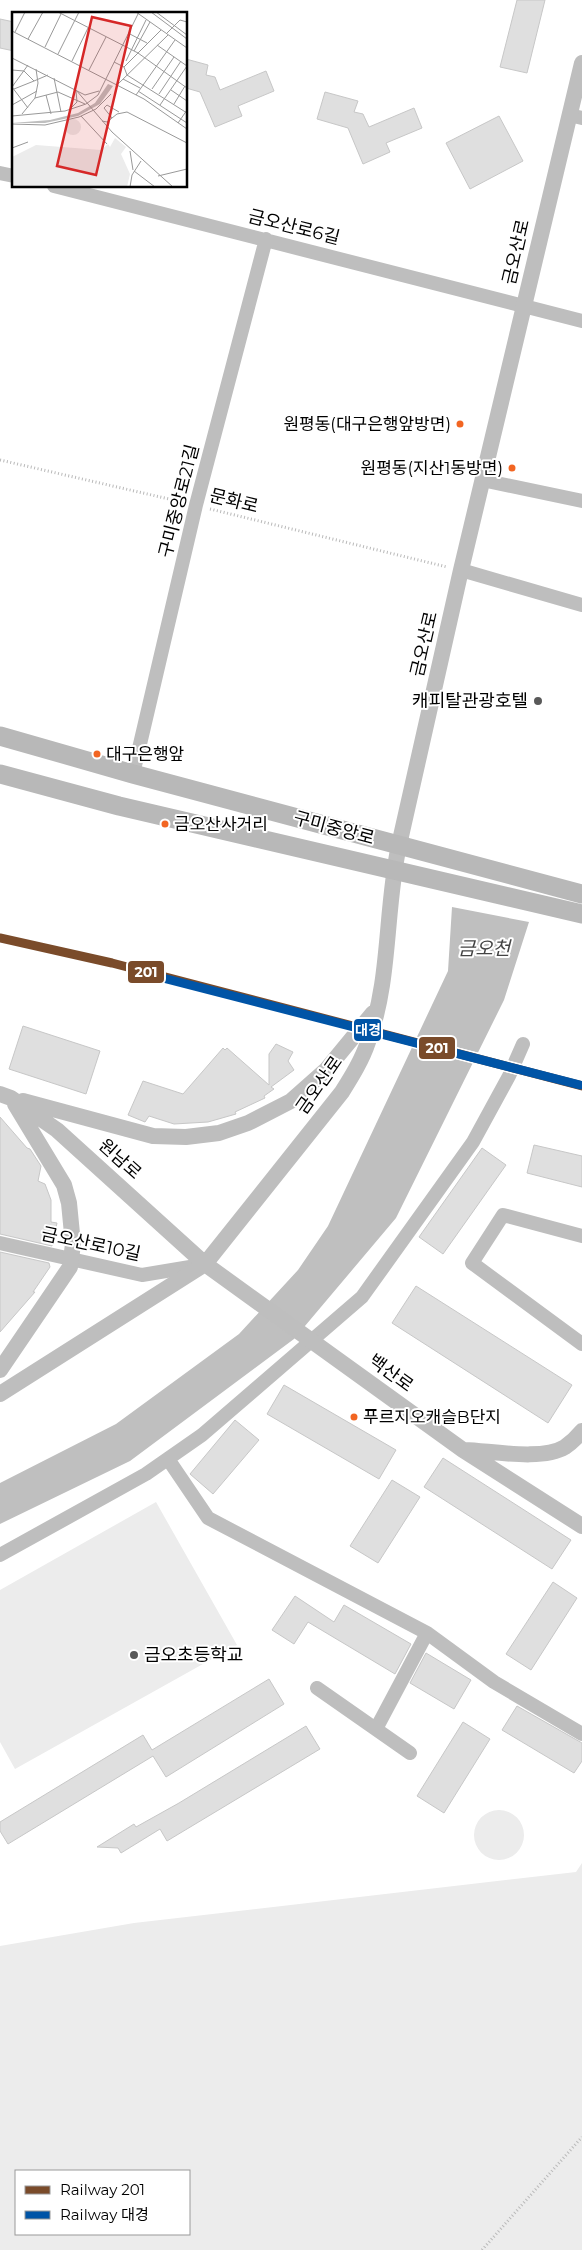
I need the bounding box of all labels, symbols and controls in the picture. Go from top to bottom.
inset map [12,12,188,188]
street label: 금오산로6길 [246,205,342,249]
street label: 금오산로 [498,217,534,287]
place label: 원평동(대구은행앞방면) [283,414,451,434]
marker: 원평동(대구은행앞방면) [455,419,465,429]
street label: 구미중앙로21길 [154,442,204,560]
place label: 원평동(지산1동방면) [361,458,503,478]
marker: 원평동(지산1동방면) [507,463,517,473]
street label: 문화로 [207,484,261,518]
street label: 금오산로 [406,609,442,679]
place label: 캐피탈관광호텔 [412,690,528,712]
marker: 캐피탈관광호텔 [532,695,544,707]
place label: 대구은행앞 [106,744,185,764]
marker: 대구은행앞 [92,749,102,759]
street label: 구미중앙로 [291,807,377,849]
place label: 금오산사거리 [174,814,268,834]
marker: 금오산사거리 [160,819,170,829]
water label: 금오천 [458,937,512,960]
line badge: 201 [127,960,165,984]
text: 201 [134,963,158,981]
line badge: 대경 [353,1018,382,1042]
text: 대경 [355,1021,381,1039]
line badge: 201 [418,1036,456,1060]
text: 201 [425,1039,449,1057]
street label: 금오산로 [291,1052,347,1118]
street label: 원남로 [94,1134,146,1184]
street label: 금오산로10길 [39,1223,143,1265]
street label: 백산로 [364,1349,418,1397]
place label: 푸르지오캐슬B단지 [363,1407,501,1427]
marker: 푸르지오캐슬B단지 [349,1412,359,1422]
place label: 금오초등학교 [144,1644,243,1666]
marker: 금오초등학교 [128,1649,140,1661]
legend [15,2170,190,2235]
text: Railway 201 [60,2180,145,2199]
text: Railway 대경 [60,2205,149,2224]

